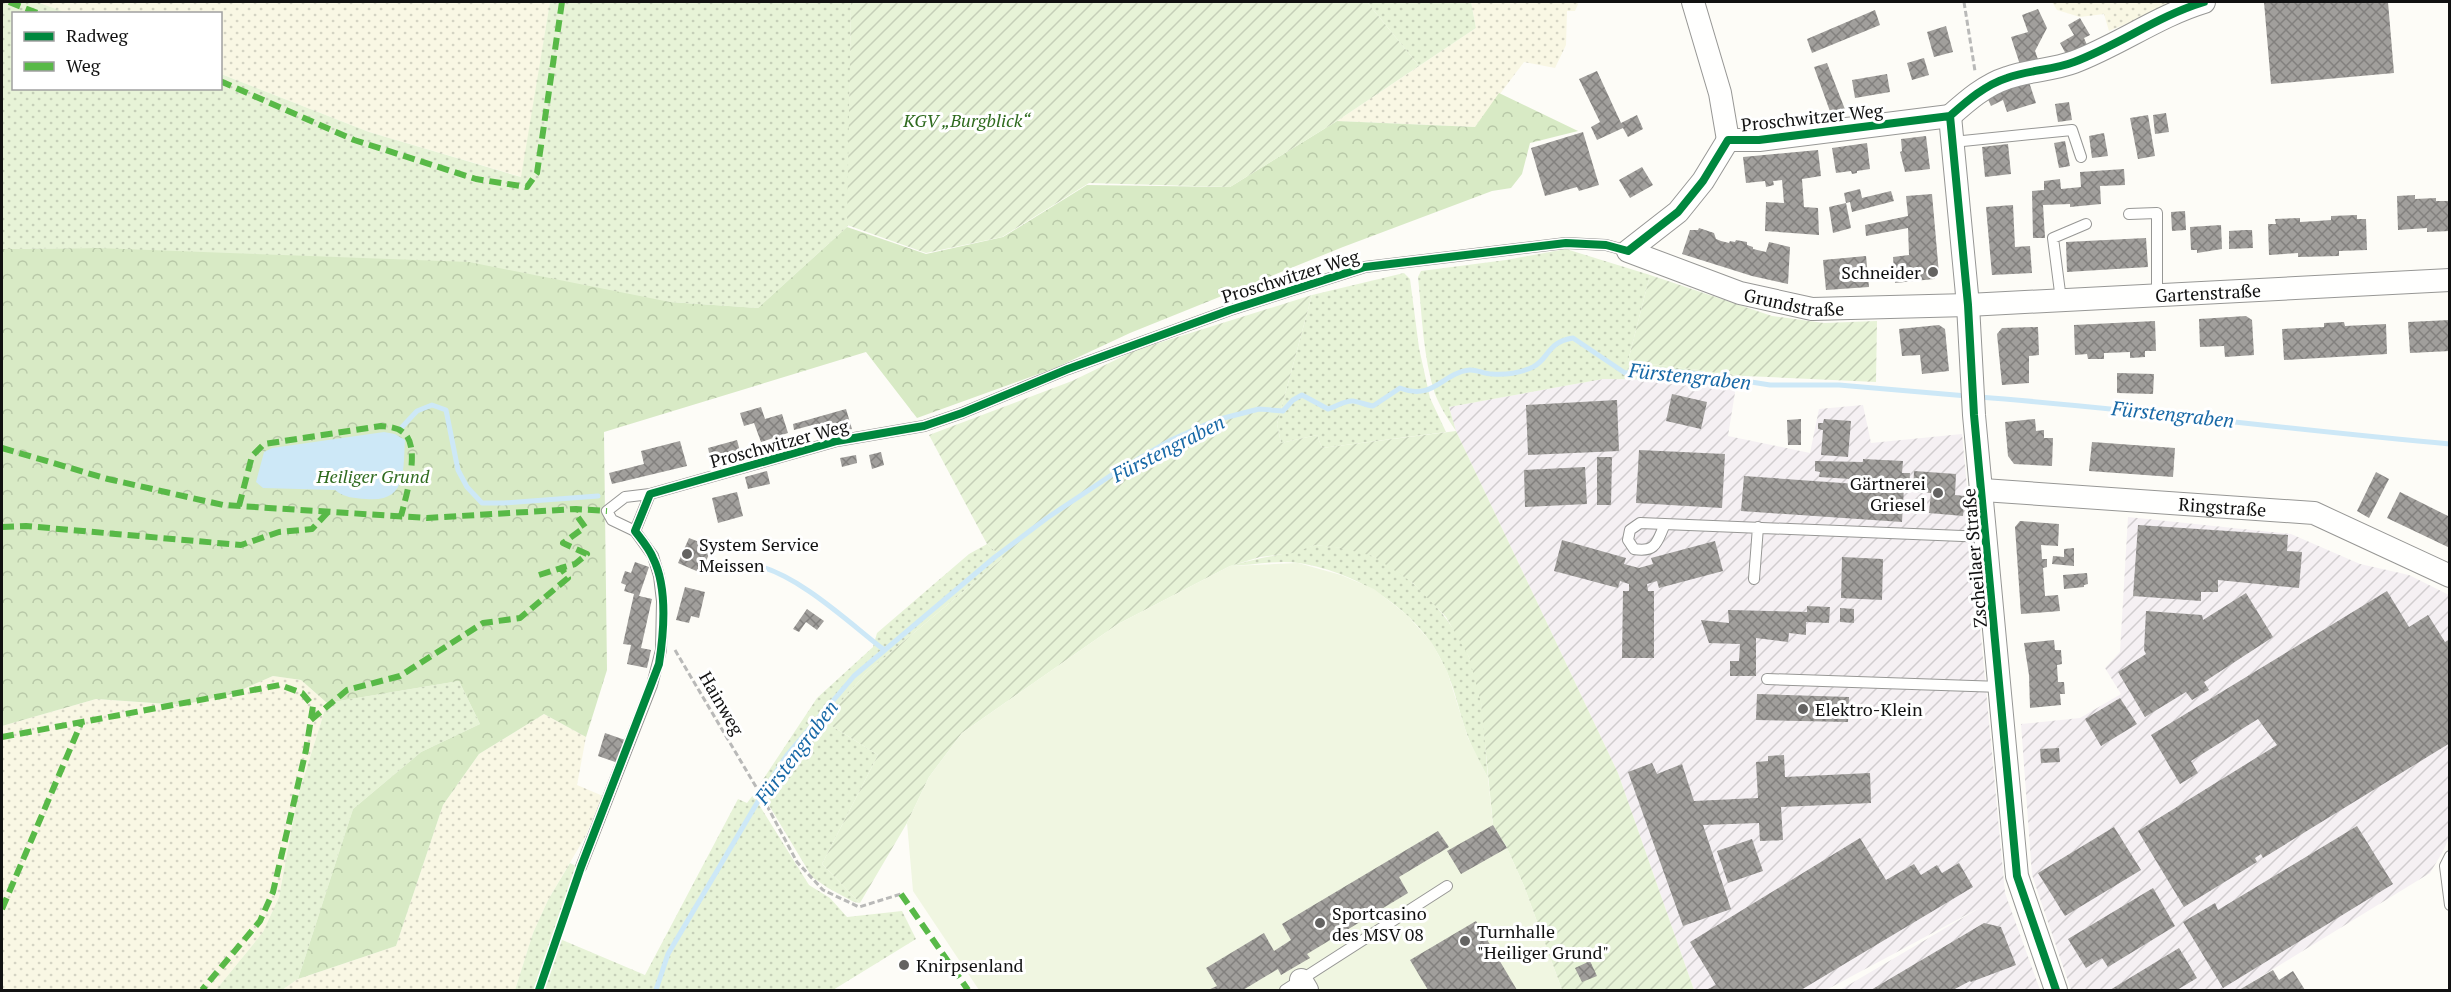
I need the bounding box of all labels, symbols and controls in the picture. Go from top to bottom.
legend [12,12,222,90]
text: Radweg [66,23,128,47]
text: Weg [66,53,101,77]
street label: Proschwitzer Weg [1740,98,1885,136]
park label: KGV „Burgblick“ [902,108,1032,132]
street label: Proschwitzer Weg [1218,244,1362,308]
place label: Schneider [1841,260,1921,284]
marker: Schneider [1926,265,1940,279]
street label: Gartenstraße [2154,278,2262,307]
street label: Grundstraße [1742,282,1844,321]
water label: Fürstengraben [1626,356,1753,396]
water label: Fürstengraben [2109,394,2236,434]
water label: Fürstengraben [1106,408,1229,488]
street label: Proschwitzer Weg [707,413,851,473]
park label: Heiliger Grund [316,464,430,488]
place label: Gärtnerei Griesel [1850,471,1926,516]
marker: Gärtnerei Griesel [1931,486,1945,500]
street label: Zscheilaer Straße [1956,487,1992,629]
street label: Ringstraße [2178,492,2267,522]
place label: System Service Meissen [699,532,819,577]
marker: System Service Meissen [680,547,694,561]
street label: Hainweg [694,667,750,740]
water label: Fürstengraben [748,695,844,810]
place label: Elektro-Klein [1815,697,1923,721]
marker: Elektro-Klein [1796,702,1810,716]
place label: Sportcasino des MSV 08 [1332,901,1427,946]
marker: Sportcasino des MSV 08 [1313,916,1327,930]
place label: Turnhalle "Heiliger Grund" [1477,919,1609,964]
marker: Turnhalle "Heiliger Grund" [1458,934,1472,948]
place label: Knirpsenland [916,953,1024,977]
marker: Knirpsenland [897,958,911,972]

